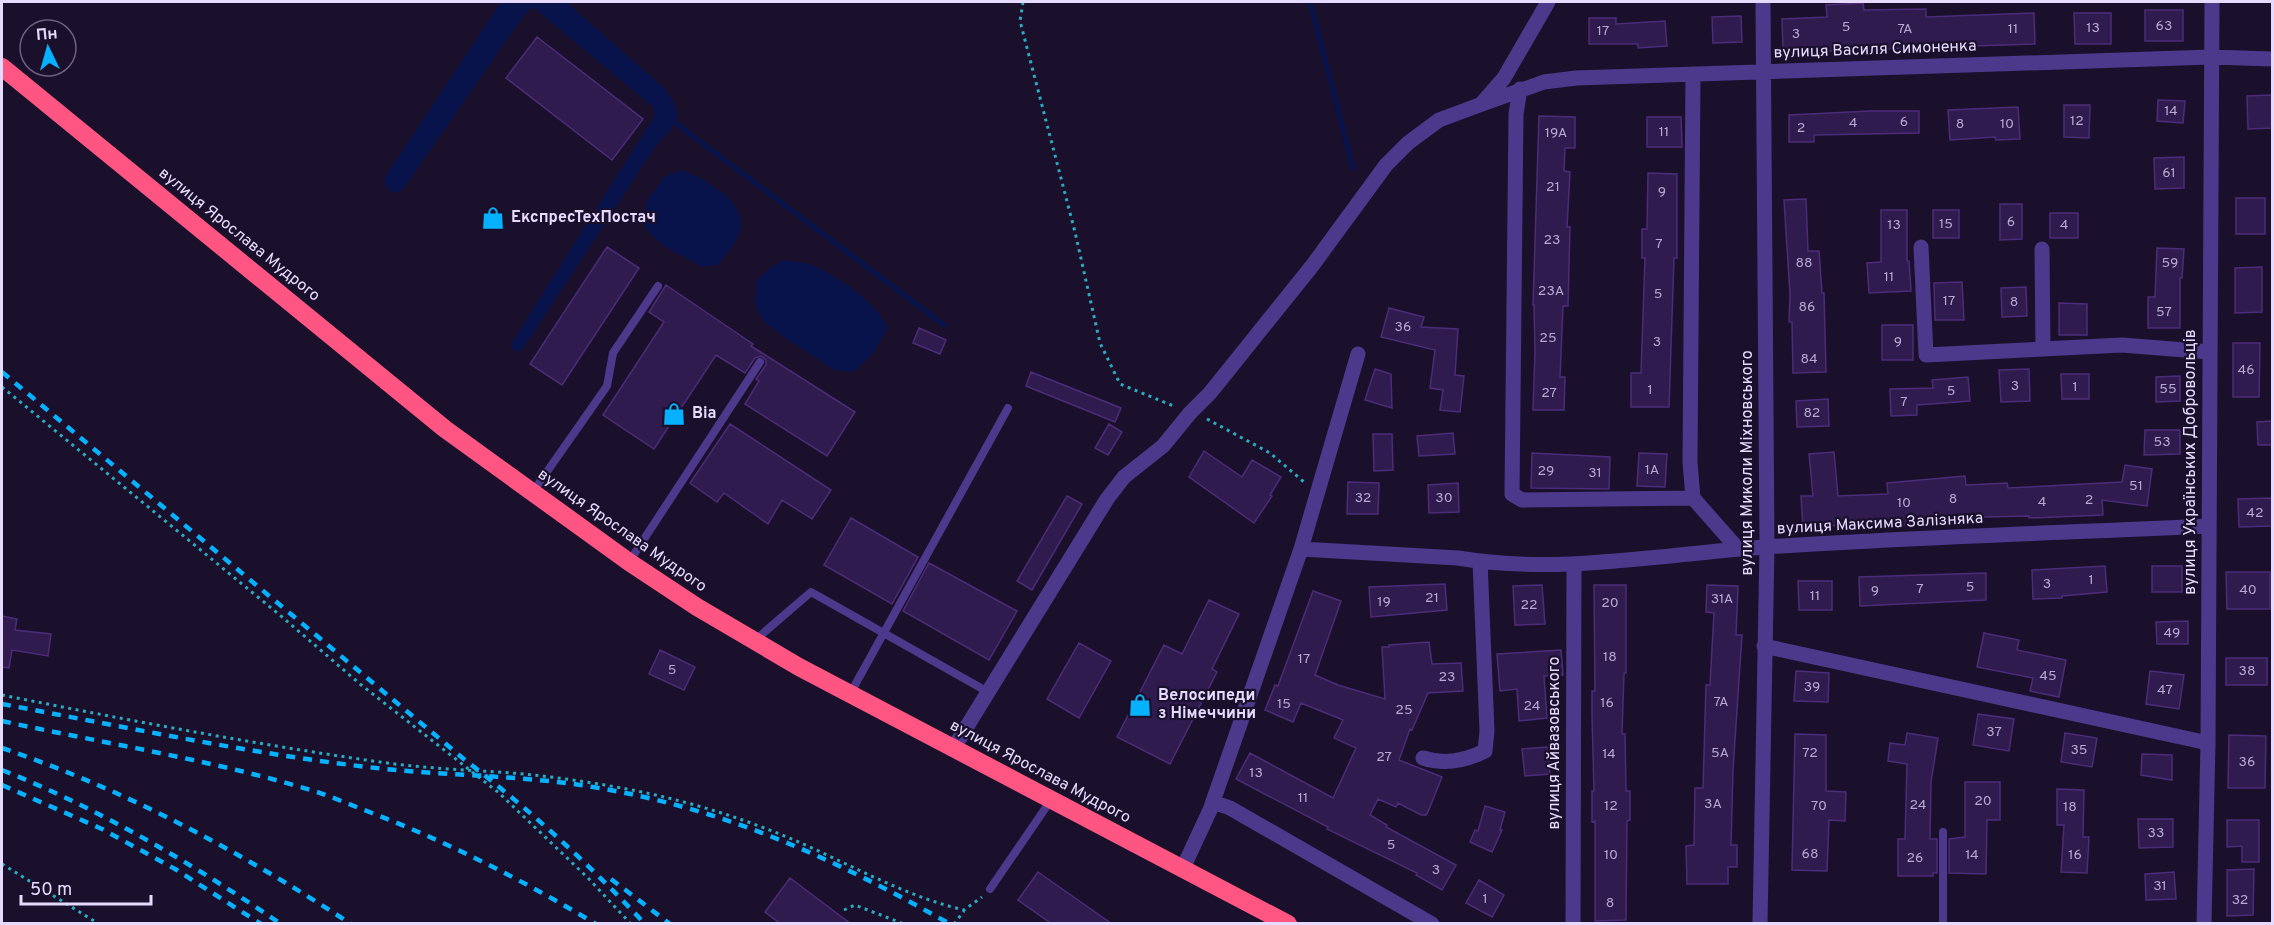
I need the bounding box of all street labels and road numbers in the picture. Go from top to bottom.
street label: вулиця Василя Симоненка [1773,36,1977,64]
street label: вулиця Ярослава Мудрого [154,164,324,306]
street label: вулиця Українських Добровольців [2181,329,2201,595]
street label: вулиця Миколи Міхновського [1738,350,1758,576]
street label: вулиця Ярослава Мудрого [534,465,711,597]
street label: вулиця Максима Залізняка [1776,509,1984,539]
street label: вулиця Айвазовського [1545,657,1565,829]
street label: вулиця Ярослава Мудрого [946,716,1134,828]

